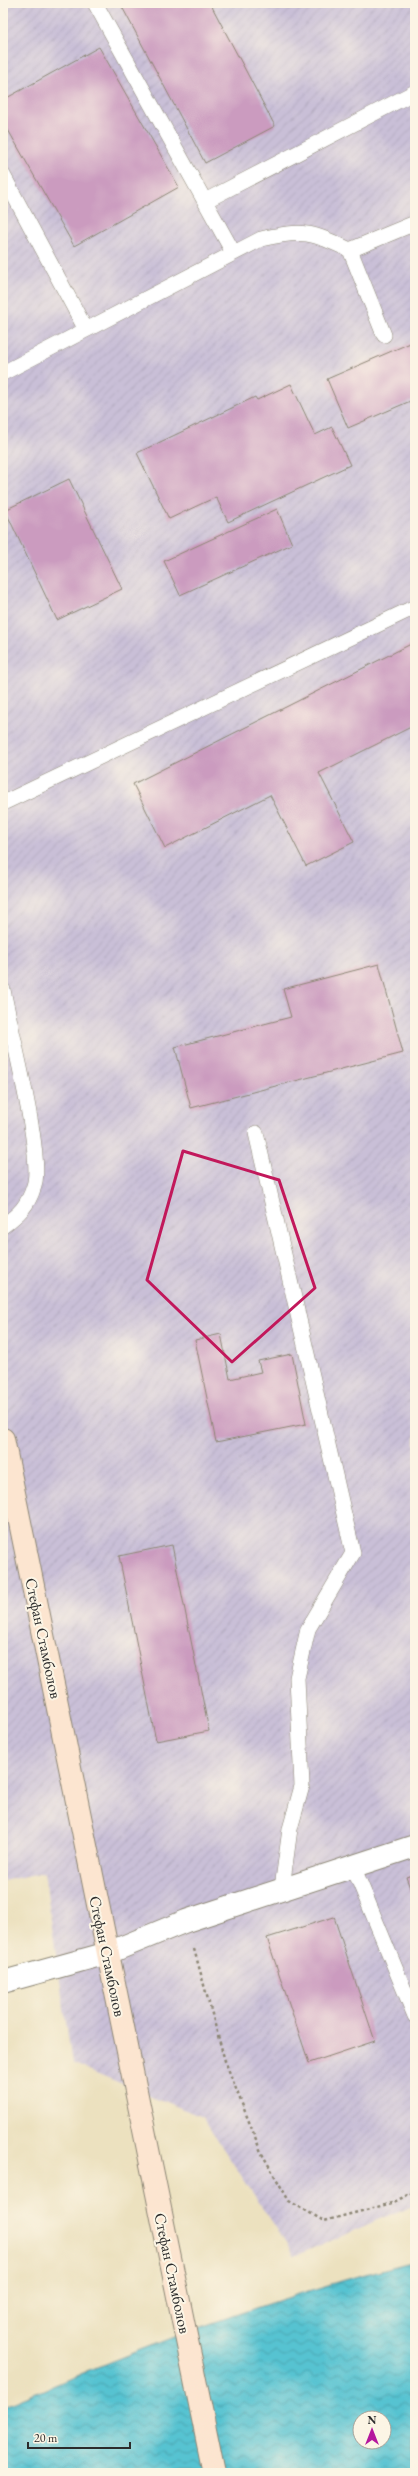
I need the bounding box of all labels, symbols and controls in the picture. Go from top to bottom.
street label: Стефан Стамболов [20,1576,67,1701]
street label: Стефан Стамболов [84,1894,131,2019]
street label: Стефан Стамболов [149,2211,196,2336]
north arrow [352,2410,392,2450]
text: N [368,2413,377,2427]
scale bar [28,2424,130,2450]
text: 20 m [34,2430,58,2446]

